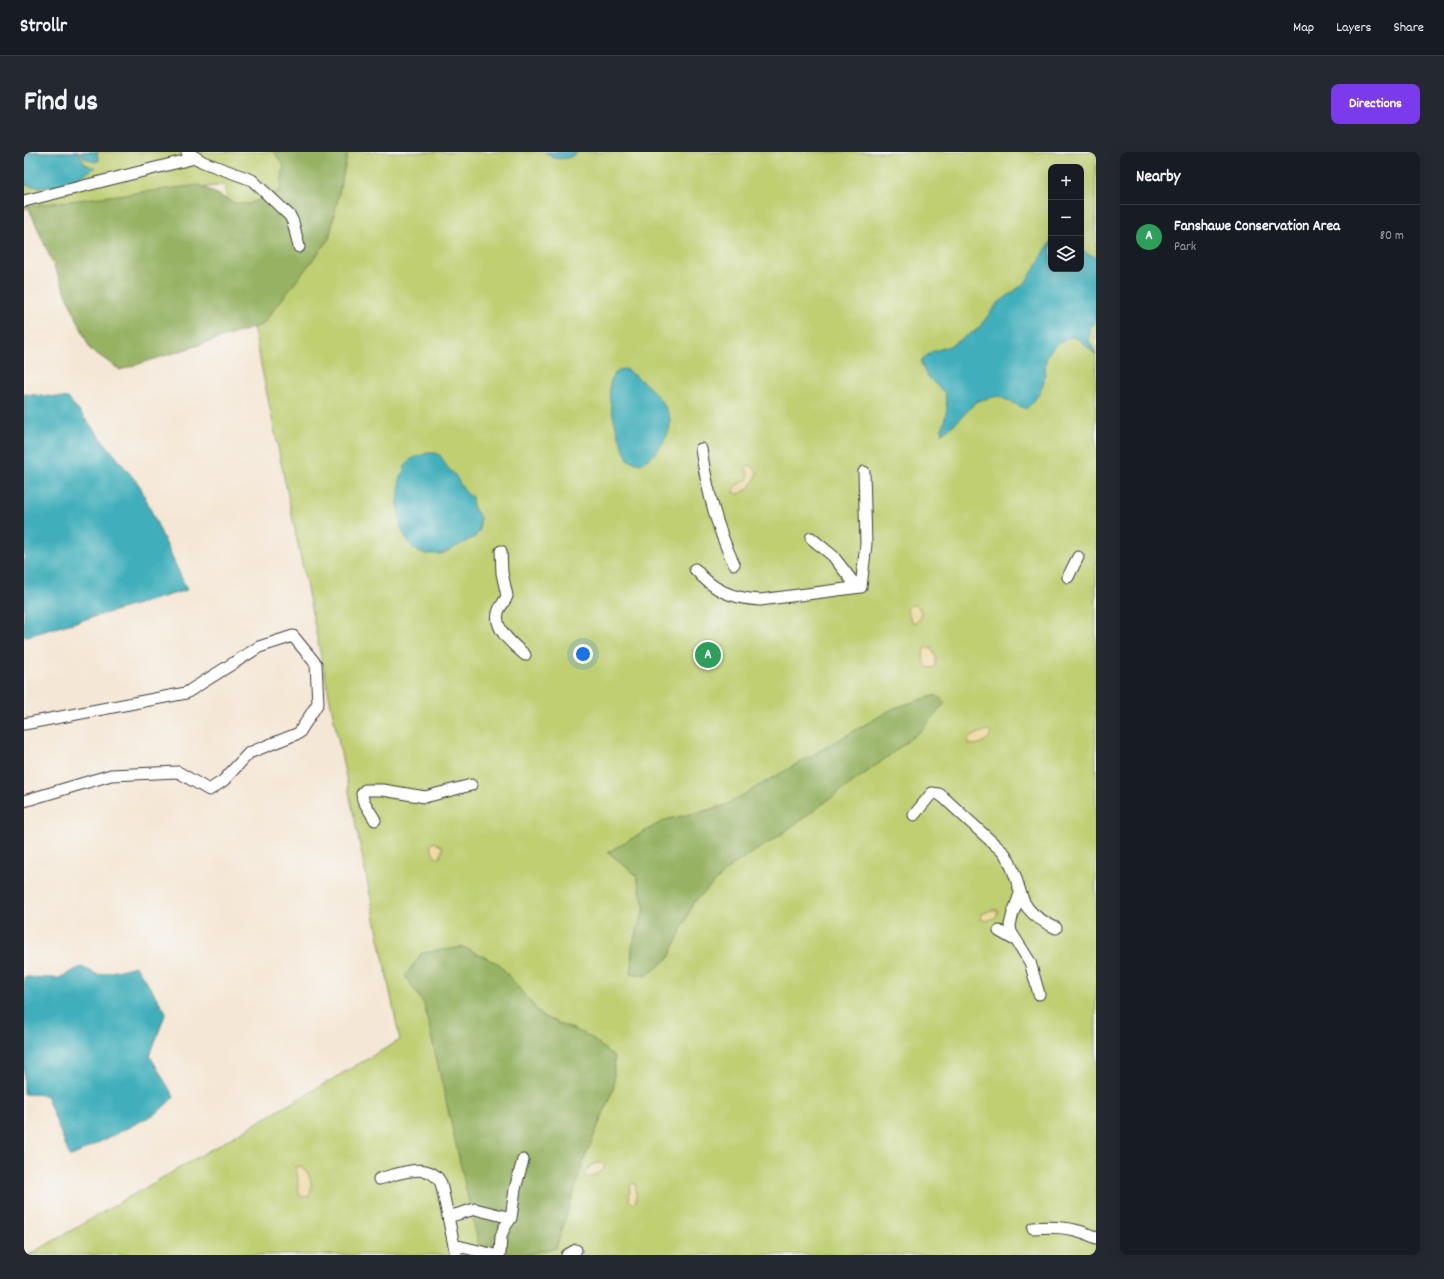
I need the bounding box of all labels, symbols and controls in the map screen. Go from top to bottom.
text: Strollr [20,14,67,41]
text: Map [1293,18,1314,38]
text: Layers [1336,18,1371,38]
text: Share [1393,18,1424,38]
text: Find us [24,84,98,124]
button: Directions [1331,84,1420,124]
map controls [1048,164,1084,272]
button: + [1048,164,1084,200]
text: Nearby [1136,166,1180,190]
button: − [1048,200,1084,236]
text: Fanshawe Conservation Area [1174,216,1340,238]
text: A [1145,227,1153,246]
text: 80 m [1380,227,1404,246]
button: layers [1048,236,1084,272]
text: Park [1174,238,1196,257]
pin: A [695,640,721,670]
your location [573,644,593,664]

